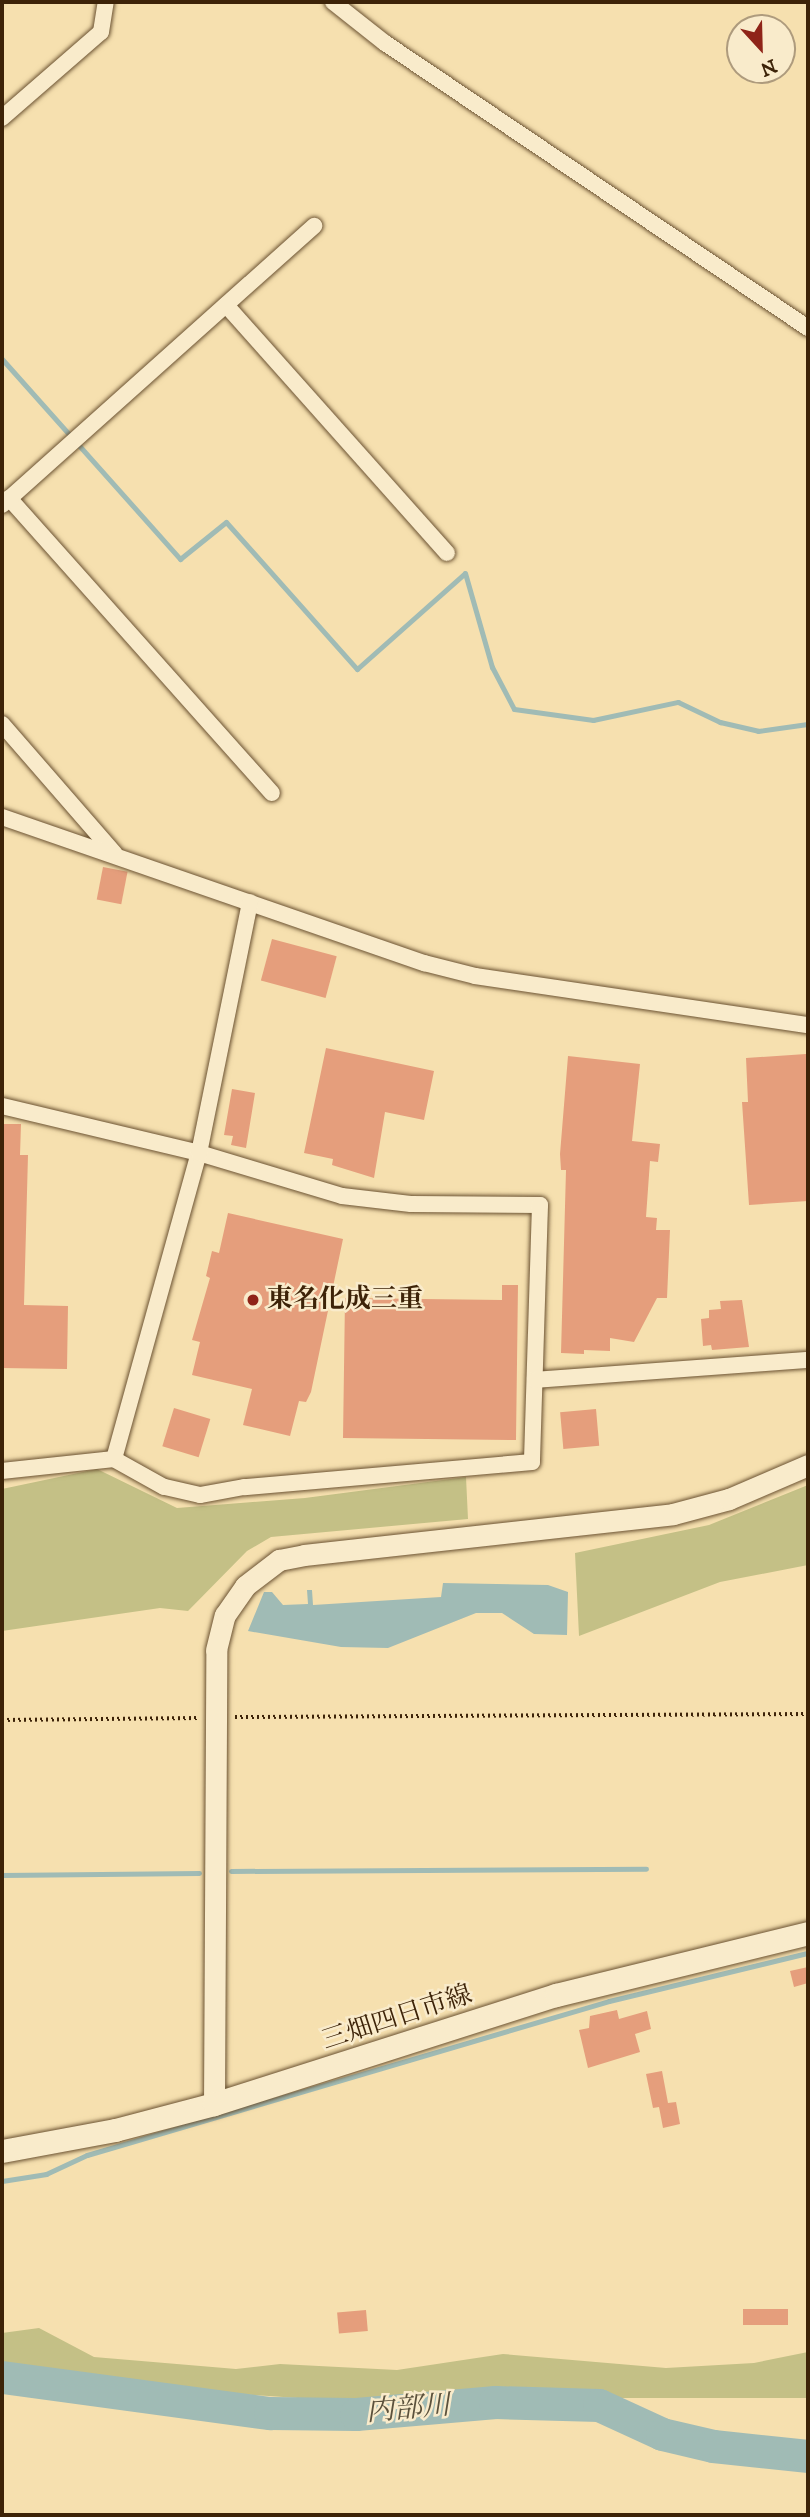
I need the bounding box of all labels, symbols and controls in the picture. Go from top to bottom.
north arrow [726,14,796,84]
text: N [757,53,780,81]
place label: 東名化成三重 [267,1284,423,1316]
marker: 東名化成三重 [245,1292,261,1308]
street label: 三畑四日市線 [318,1979,476,2057]
water label: 内部川 [365,2389,451,2429]

